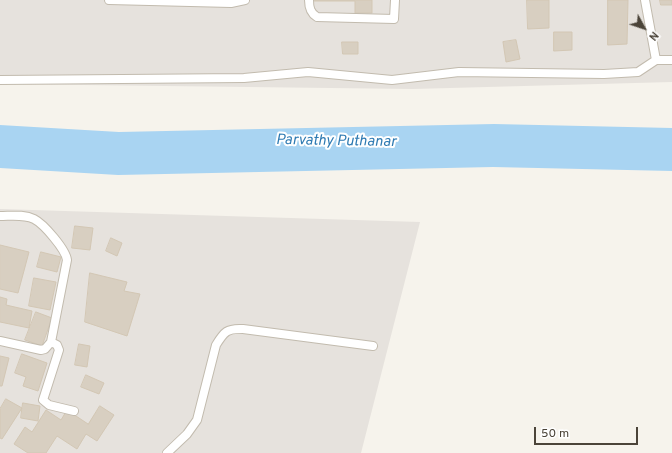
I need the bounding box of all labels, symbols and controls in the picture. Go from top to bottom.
north arrow [624,8,664,48]
text: N [645,28,661,43]
water label: Parvathy Puthanar [276,132,396,152]
scale bar [536,419,640,445]
text: 50 m [541,426,569,442]

